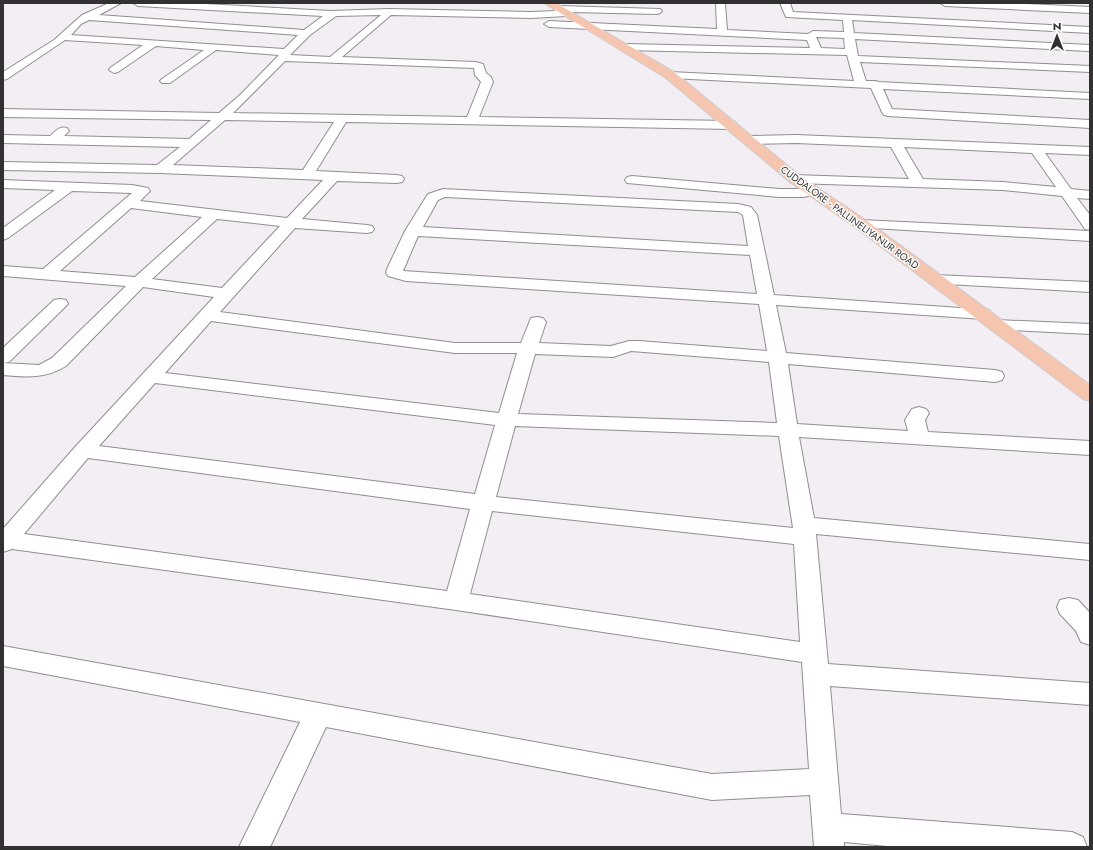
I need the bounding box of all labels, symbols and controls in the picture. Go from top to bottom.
north arrow [1037,16,1077,56]
text: N [1053,18,1061,34]
street label: CUDDALORE - PALLINELIYANUR ROAD [777,162,922,273]

